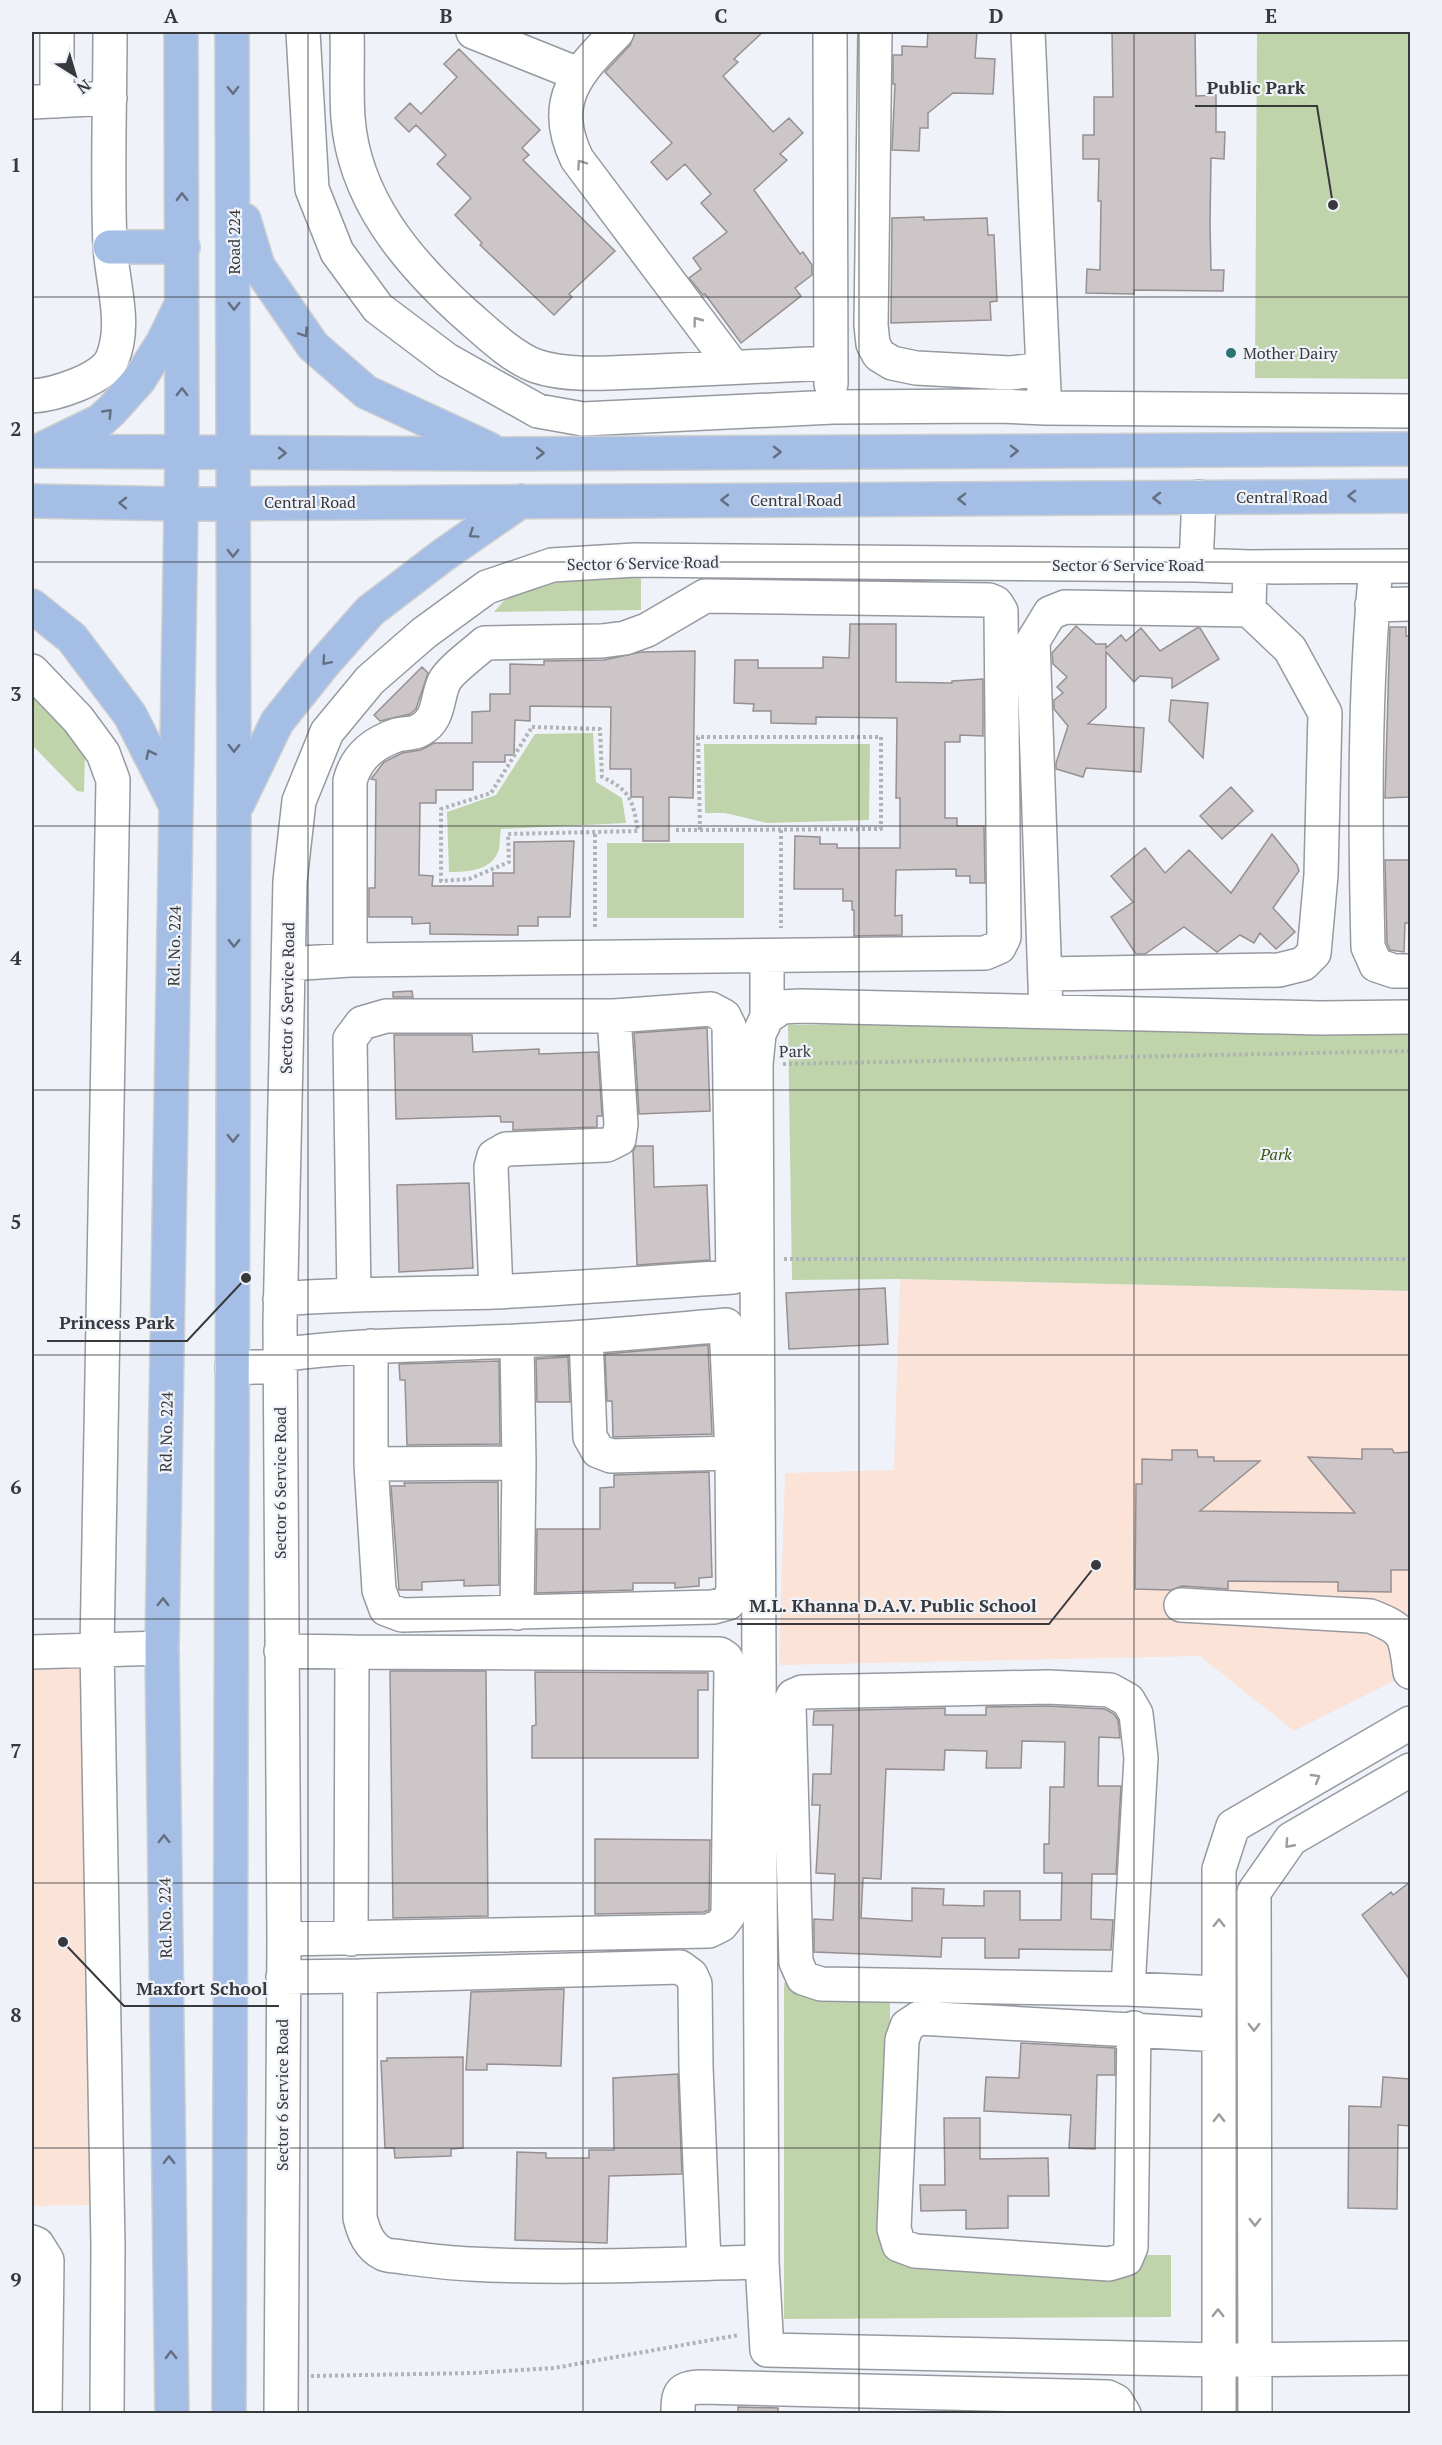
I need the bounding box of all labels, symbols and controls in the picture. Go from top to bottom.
text: A [164,2,179,29]
text: B [440,2,453,29]
text: C [714,2,728,29]
text: D [989,2,1003,29]
text: E [1265,2,1277,29]
north arrow [45,45,105,105]
callout: Public Park [1195,70,1317,106]
text: N [73,75,95,99]
text: Public Park [1207,75,1306,99]
one-way arrow [227,85,239,94]
text: 1 [10,151,22,178]
one-way arrow [577,160,588,171]
one-way arrow [176,193,188,202]
street label: Road 224 [223,209,245,275]
one-way arrow [228,301,240,310]
one-way arrow [694,316,705,327]
one-way arrow [297,326,308,337]
place label: Mother Dairy [1243,342,1339,364]
marker: Mother Dairy [1224,346,1238,360]
one-way arrow [176,388,188,397]
one-way arrow [101,409,112,420]
text: 2 [10,415,22,442]
one-way arrow [1010,445,1019,457]
one-way arrow [773,446,782,458]
one-way arrow [278,447,287,459]
one-way arrow [536,447,545,460]
street label: Central Road [1236,486,1328,508]
street label: Central Road [750,489,842,511]
one-way arrow [1348,490,1357,502]
street label: Central Road [264,491,356,513]
one-way arrow [1153,492,1162,504]
one-way arrow [958,493,967,505]
one-way arrow [721,494,730,506]
one-way arrow [118,496,127,509]
one-way arrow [469,527,480,538]
one-way arrow [227,548,239,557]
street label: Sector 6 Service Road [567,551,719,575]
street label: Sector 6 Service Road [1052,554,1204,576]
one-way arrow [322,654,333,665]
text: 3 [10,680,22,707]
one-way arrow [228,743,240,752]
one-way arrow [145,750,157,761]
street label: Rd. No. 224 [162,905,186,987]
street label: Sector 6 Service Road [275,922,299,1074]
one-way arrow [228,938,240,947]
text: 4 [10,944,22,971]
street label: Park [779,1040,812,1062]
one-way arrow [227,1133,239,1142]
park label: Park [1259,1143,1292,1165]
text: 5 [10,1208,22,1235]
callout: Princess Park [47,1305,187,1341]
text: Princess Park [59,1310,175,1334]
street label: Rd. No. 224 [154,1391,178,1473]
street label: Sector 6 Service Road [269,1407,291,1559]
text: 6 [10,1473,22,1500]
callout: M.L. Khanna D.A.V. Public School [737,1588,1049,1624]
text: M.L. Khanna D.A.V. Public School [749,1593,1037,1617]
one-way arrow [157,1598,169,1607]
text: 7 [10,1737,22,1764]
one-way arrow [1310,1774,1320,1785]
one-way arrow [158,1835,170,1844]
one-way arrow [1285,1837,1296,1848]
street label: Rd. No. 224 [153,1877,177,1959]
one-way arrow [1213,1919,1225,1928]
callout: Maxfort School [124,1970,279,2006]
text: Maxfort School [136,1976,268,2000]
text: 8 [10,2001,22,2028]
street label: Sector 6 Service Road [271,2019,293,2171]
one-way arrow [1248,2023,1260,2032]
one-way arrow [1213,2114,1225,2123]
one-way arrow [163,2156,175,2165]
one-way arrow [1248,2218,1261,2227]
text: 9 [10,2266,22,2293]
one-way arrow [1212,2309,1225,2318]
one-way arrow [165,2351,177,2360]

